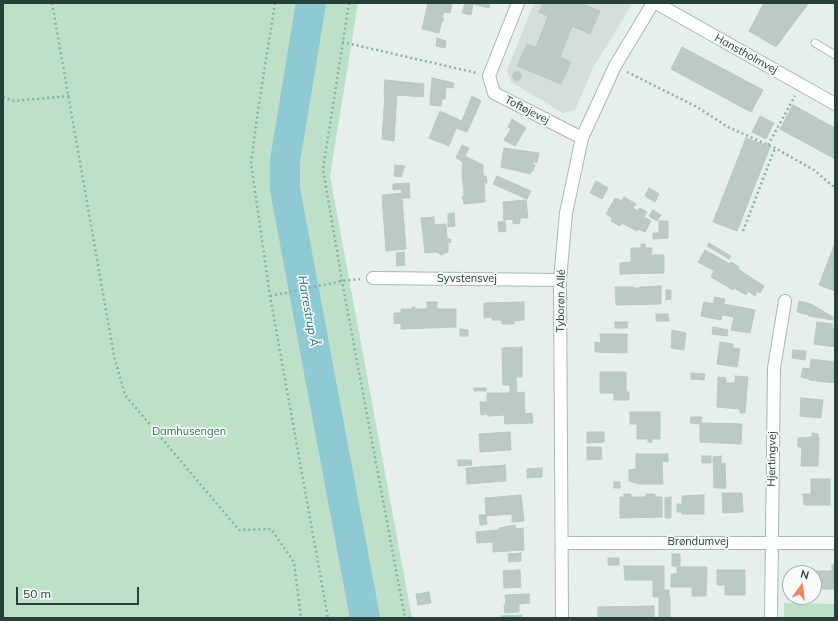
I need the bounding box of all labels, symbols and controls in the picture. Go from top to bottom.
street label: Hanstholmvej [712,31,780,77]
street label: Toftøjevej [502,93,552,127]
street label: Tyborøn Allé [554,269,568,333]
street label: Syvstensvej [437,272,497,286]
water label: Harrestrup Å [295,274,321,348]
park label: Damhusengen [152,425,226,439]
street label: Hjertingvej [765,431,779,487]
street label: Brøndumvej [667,535,729,549]
north arrow [782,565,822,605]
text: N [799,567,811,582]
scale bar [18,579,141,605]
text: 50 m [23,586,51,601]

